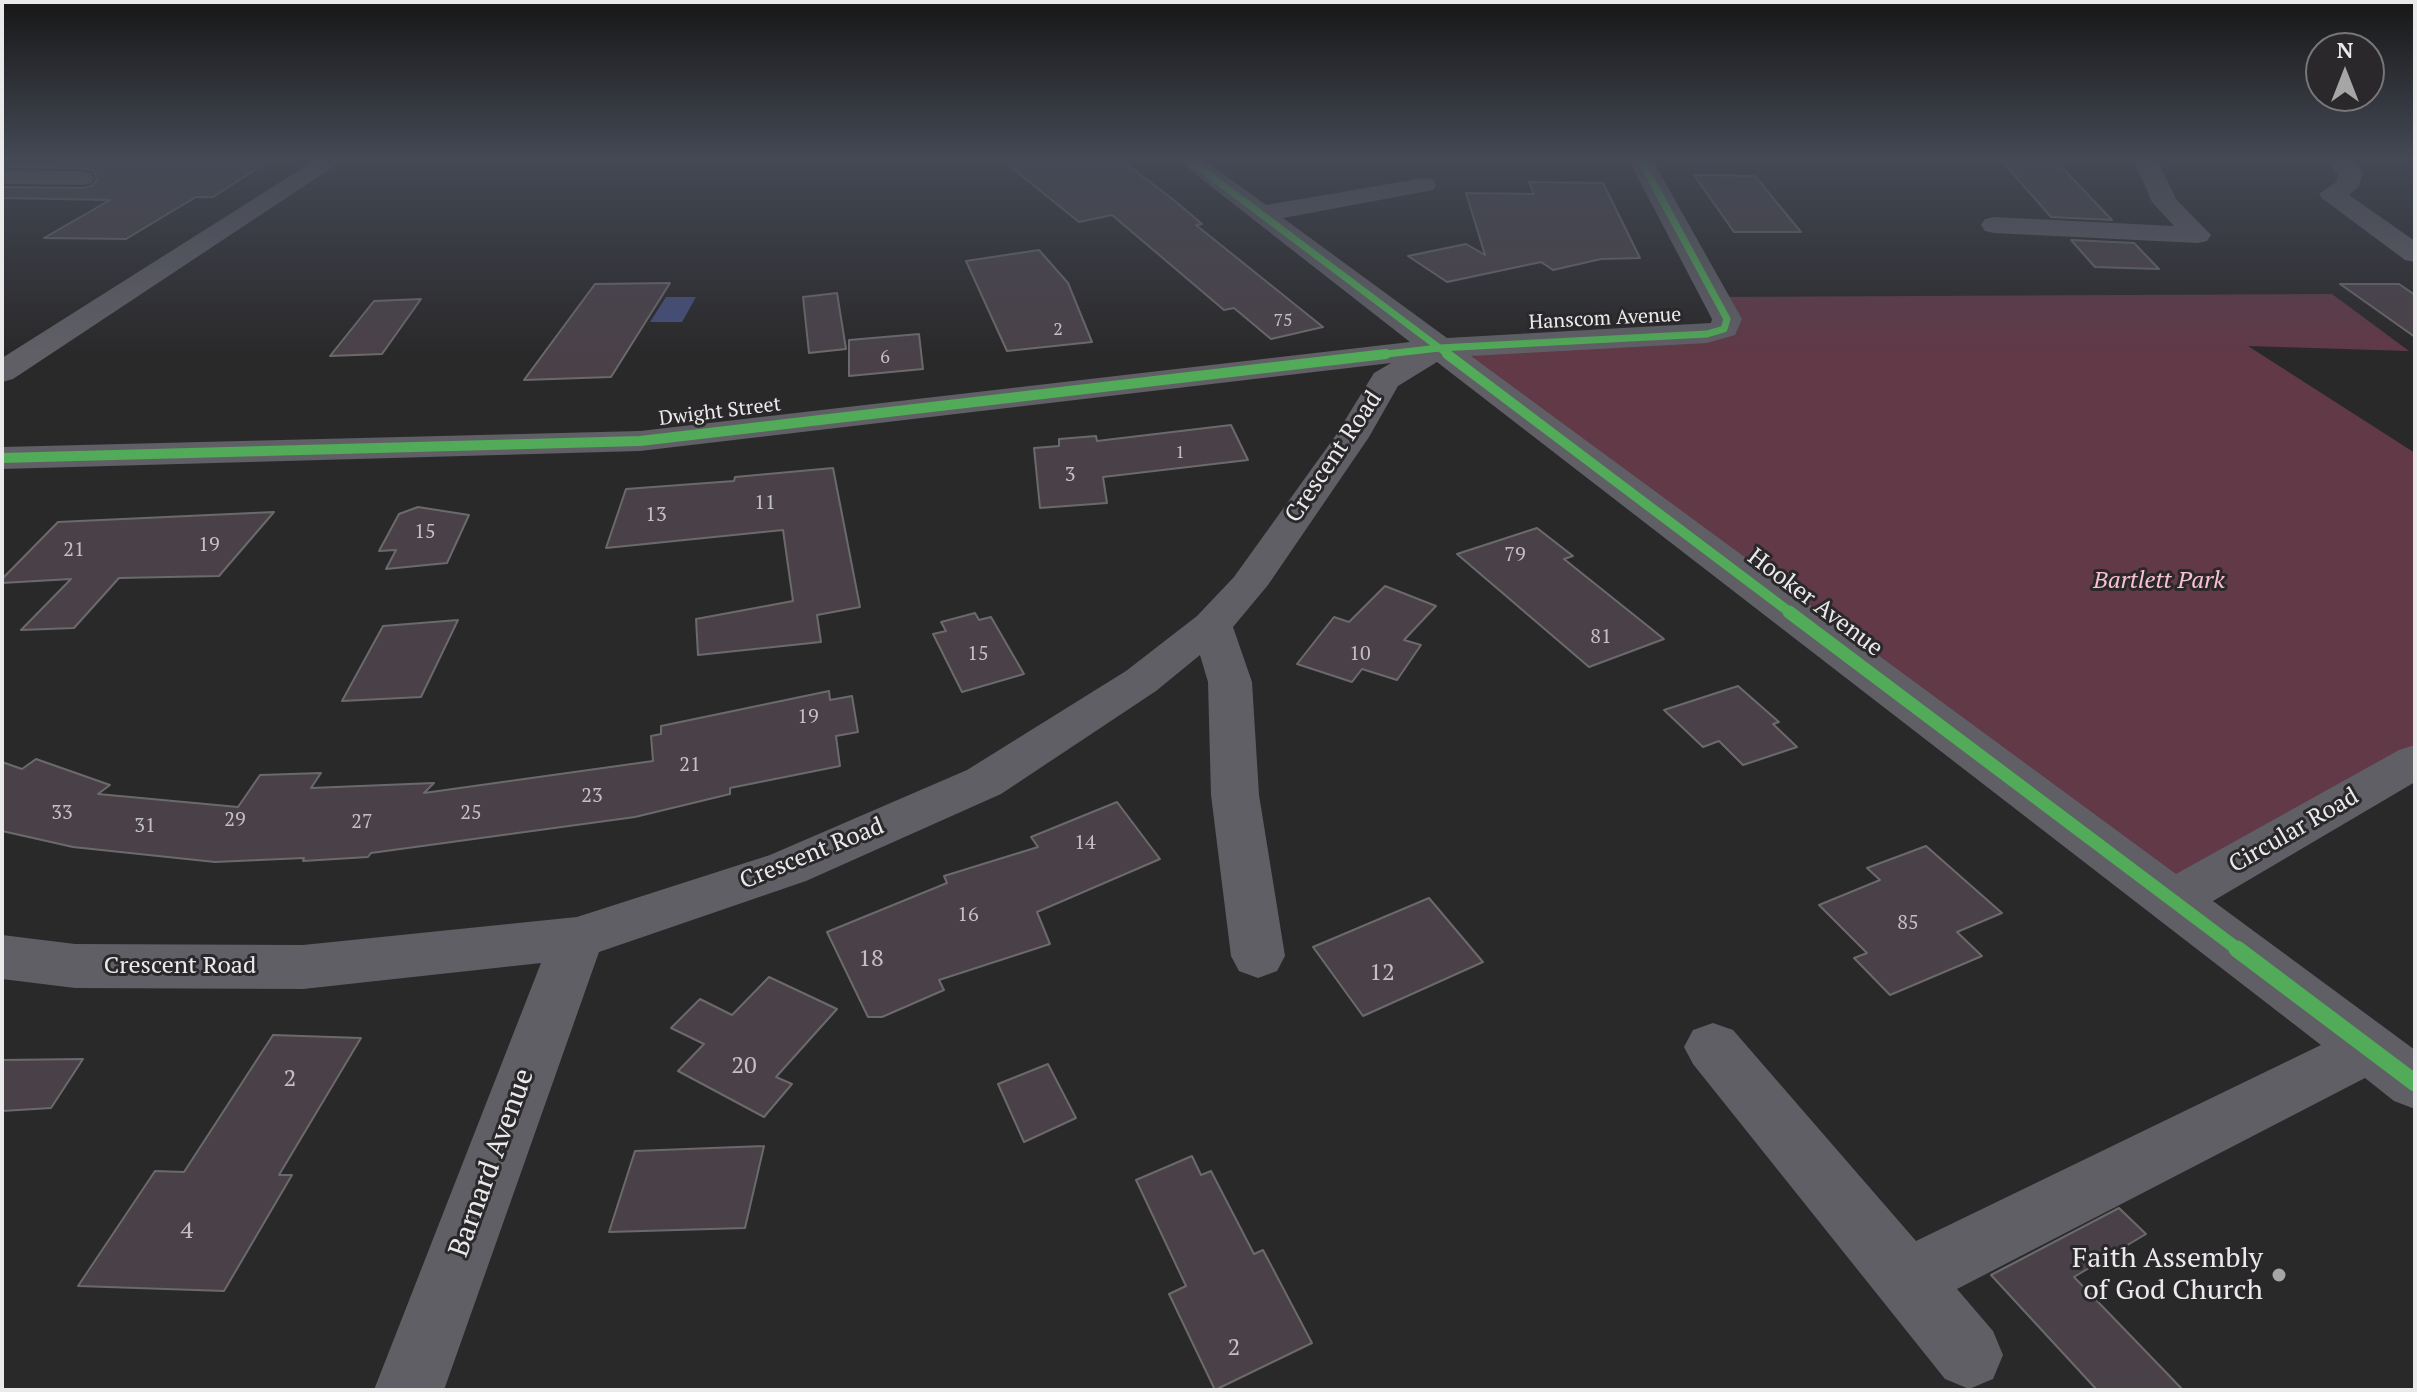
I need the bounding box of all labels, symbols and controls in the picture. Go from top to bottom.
north arrow [2305,32,2385,112]
text: N [2337,35,2353,64]
street label: Hanscom Avenue [1528,303,1682,335]
house number: 75 [1273,310,1293,332]
house number: 2 [1053,319,1063,341]
house number: 6 [880,347,890,369]
street label: Crescent Road [1279,386,1389,528]
street label: Dwight Street [658,393,782,431]
house number: 1 [1175,442,1185,464]
house number: 3 [1065,463,1075,487]
house number: 11 [754,491,776,515]
house number: 13 [645,503,667,527]
house number: 15 [414,520,436,544]
house number: 19 [198,533,220,557]
house number: 21 [63,538,85,562]
house number: 79 [1504,543,1526,567]
street label: Hooker Avenue [1742,543,1888,663]
park label: Bartlett Park [2093,567,2225,595]
house number: 81 [1590,625,1612,649]
house number: 15 [967,642,989,666]
house number: 10 [1349,642,1371,666]
house number: 19 [797,705,819,729]
house number: 21 [679,753,701,777]
street label: Circular Road [2224,782,2364,880]
house number: 23 [581,784,603,808]
house number: 33 [51,801,73,825]
house number: 25 [460,801,482,825]
house number: 29 [224,808,246,832]
house number: 27 [351,810,373,834]
street label: Crescent Road [736,812,888,896]
house number: 31 [134,814,156,838]
house number: 14 [1074,831,1096,855]
house number: 16 [957,903,979,927]
house number: 85 [1897,911,1919,935]
house number: 18 [858,945,884,973]
street label: Crescent Road [104,952,256,980]
house number: 12 [1369,959,1395,987]
house number: 20 [731,1052,757,1080]
street label: Barnard Avenue [442,1064,542,1262]
house number: 2 [284,1065,296,1093]
house number: 4 [181,1217,193,1245]
place label: Faith Assembly of God Church [2072,1242,2263,1308]
marker: Faith Assembly of God Church [2270,1266,2288,1284]
house number: 2 [1228,1334,1240,1362]

